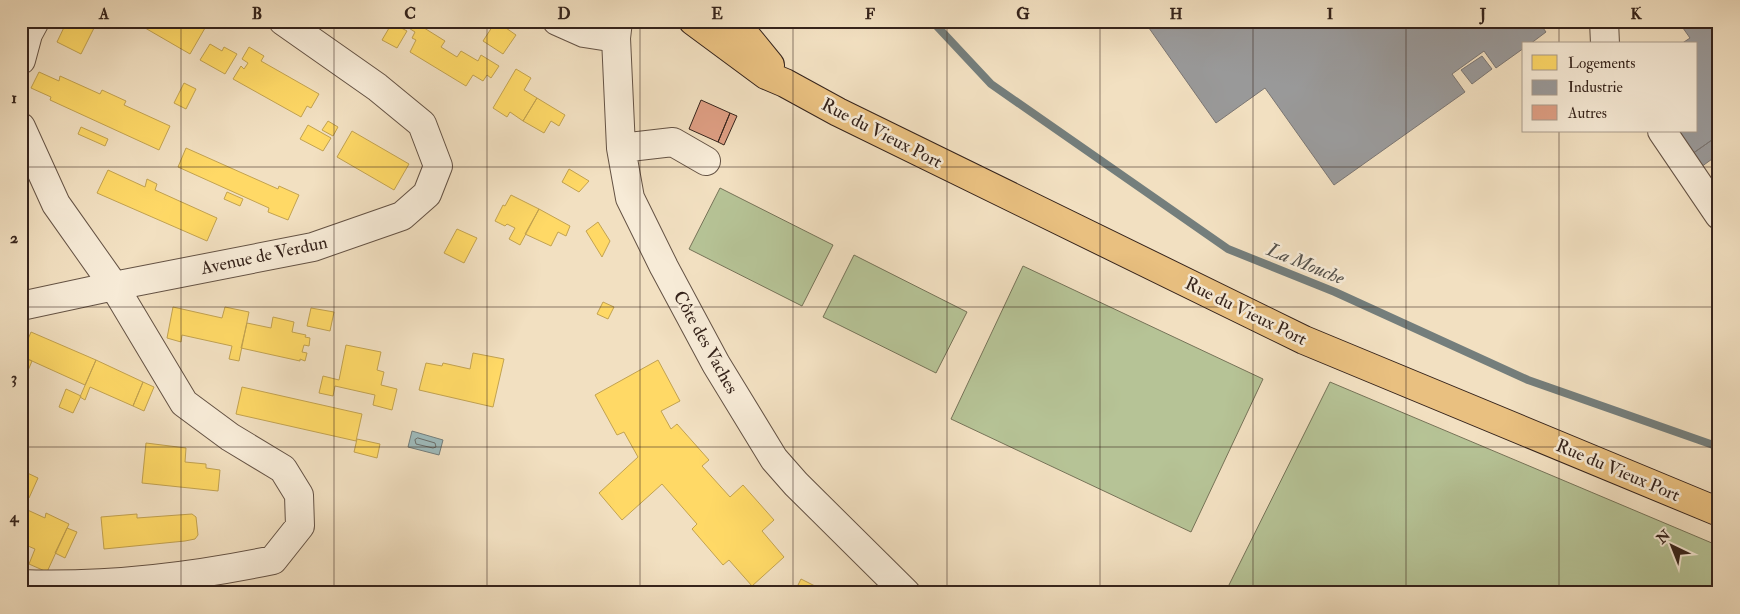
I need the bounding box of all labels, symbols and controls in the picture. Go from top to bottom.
text: A [98,4,110,24]
text: B [252,4,262,24]
text: C [404,4,416,24]
text: D [557,4,571,24]
text: E [711,4,723,24]
text: F [865,4,875,24]
text: G [1016,4,1030,24]
text: H [1169,4,1183,24]
text: I [1327,4,1334,24]
text: J [1479,4,1487,25]
text: K [1630,4,1642,24]
legend [1522,42,1698,132]
text: Logements [1568,54,1635,73]
text: Industrie [1568,78,1623,97]
text: 1 [11,88,17,108]
street label: Rue du Vieux Port [818,93,946,174]
text: Autres [1567,104,1607,123]
text: 2 [10,228,18,248]
street label: Avenue de Verdun [198,231,330,280]
water label: La Mouche [1262,237,1348,291]
street label: Rue du Vieux Port [1181,272,1311,351]
street label: Côte des Vaches [668,287,743,398]
text: 3 [11,368,17,388]
street label: Rue du Vieux Port [1552,434,1683,507]
text: 4 [9,507,20,527]
north arrow [1648,522,1698,572]
text: N [1652,526,1674,548]

